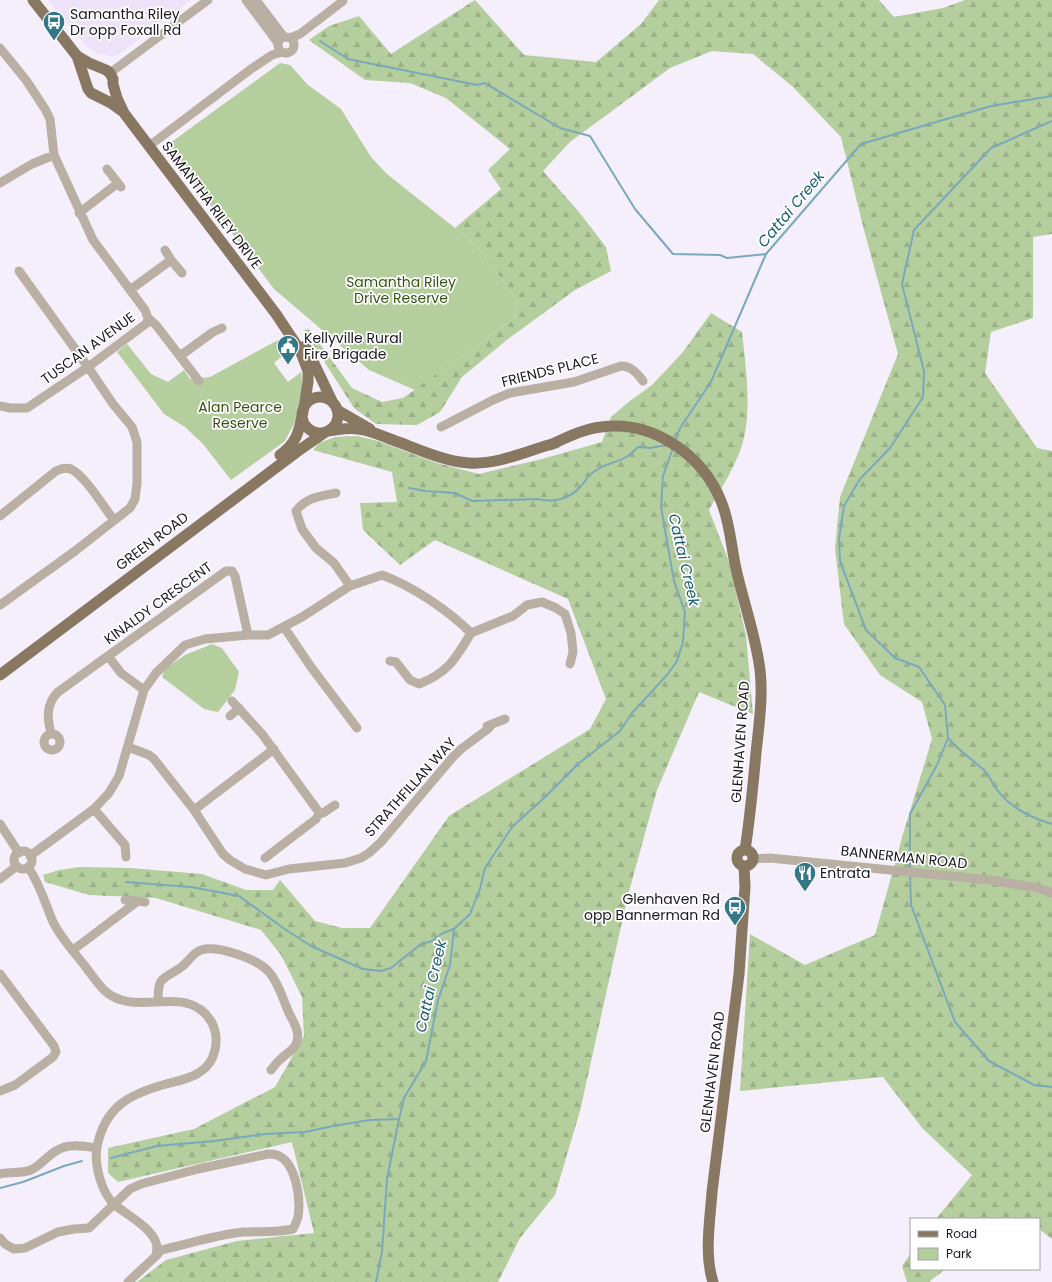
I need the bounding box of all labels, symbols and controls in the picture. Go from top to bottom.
place label: Samantha Riley Dr opp Foxall Rd [70,4,181,40]
bus stop icon: Samantha Riley Dr opp Foxall Rd [41,9,67,42]
street label: SAMANTHA RILEY DRIVE [157,137,267,273]
water label: Cattai Creek [752,165,830,252]
park label: Samantha Riley Drive Reserve [346,272,456,308]
street label: TUSCAN AVENUE [37,307,139,389]
place label: Kellyville Rural Fire Brigade [304,328,402,364]
public building icon: Kellyville Rural Fire Brigade [275,333,301,366]
street label: FRIENDS PLACE [499,348,601,392]
park label: Alan Pearce Reserve [198,397,282,433]
street label: GREEN ROAD [112,507,193,575]
water label: Cattai Creek [664,512,706,609]
street label: KINALDY CRESCENT [100,557,216,649]
street label: GLENHAVEN ROAD [726,680,754,804]
street label: STRATHFILLAN WAY [360,733,460,841]
street label: BANNERMAN ROAD [840,840,968,874]
restaurant icon: Entrata [792,860,818,893]
place label: Entrata [820,863,870,883]
place label: Glenhaven Rd opp Bannerman Rd [584,889,720,925]
bus stop icon: Glenhaven Rd opp Bannerman Rd [722,894,748,927]
water label: Cattai Creek [410,936,452,1034]
street label: GLENHAVEN ROAD [695,1010,729,1134]
legend [910,1218,1040,1270]
text: Road [946,1225,977,1242]
text: Park [946,1245,973,1262]

